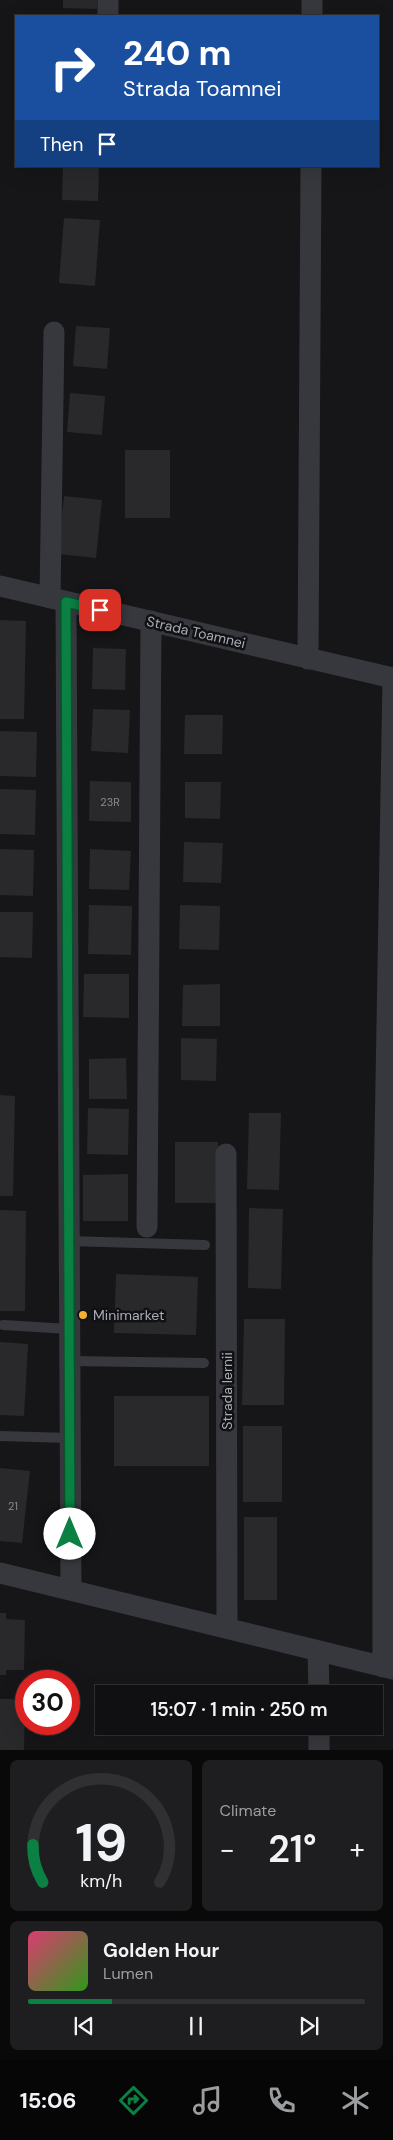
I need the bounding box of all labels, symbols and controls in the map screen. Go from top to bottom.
text: 240 m [123,30,232,76]
icon: right [40,35,105,100]
text: Strada Toamnei [123,74,282,103]
icon: arrive [93,130,121,158]
text: Then [40,132,83,157]
pin [79,589,121,631]
icon: arrive [86,596,114,624]
street label: Strada Toamnei [145,612,247,652]
house number: 23R [100,795,120,809]
place label: Minimarket [93,1306,165,1324]
marker: Minimarket [77,1309,89,1321]
street label: Strada Iernii [218,1352,236,1430]
house number: 21 [8,1499,18,1513]
position arrow [43,1507,95,1559]
speed limit sign: 30 [15,1670,80,1735]
text: 15:07 · 1 min · 250 m [150,1697,328,1722]
text: Climate [220,1800,276,1821]
text: 19 [75,1809,127,1877]
text: 21° [268,1824,317,1874]
text: − [220,1831,235,1868]
text: + [350,1831,365,1868]
text: km/h [80,1869,122,1893]
text: Golden Hour [103,1938,219,1963]
text: Lumen [103,1963,153,1984]
icon: previous [70,2012,98,2040]
icon: pause [182,2012,210,2040]
icon: next [295,2012,323,2040]
icon: directions [116,2083,151,2118]
icon: music [190,2083,225,2118]
icon: phone [264,2083,299,2118]
icon: climate [338,2083,373,2118]
text: 15:06 [20,2086,76,2115]

